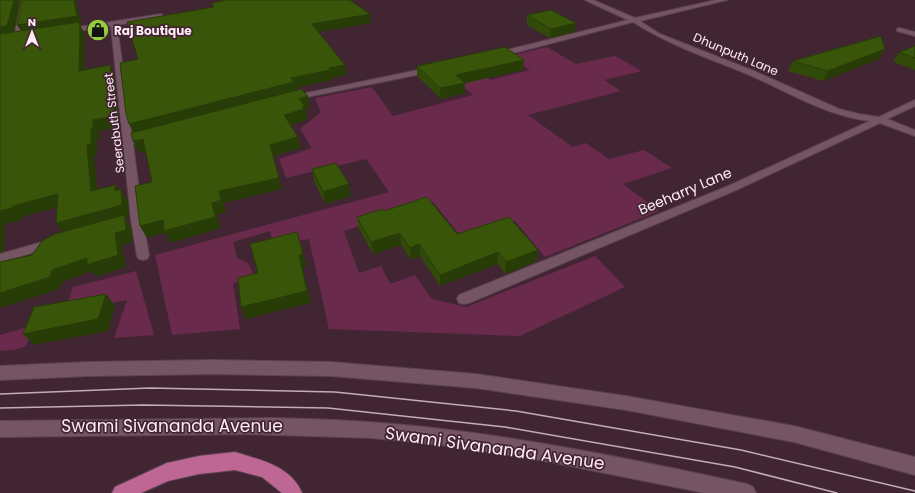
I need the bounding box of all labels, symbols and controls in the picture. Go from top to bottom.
north arrow [12,12,52,52]
text: N [28,14,36,30]
shop icon: Raj Boutique [85,17,111,43]
place label: Raj Boutique [114,22,192,39]
street label: Dhunputh Lane [691,28,781,80]
street label: Seerabuth Street [99,72,129,174]
street label: Beeharry Lane [635,162,735,220]
street label: Swami Sivananda Avenue [61,414,283,438]
street label: Swami Sivananda Avenue [384,421,606,475]

